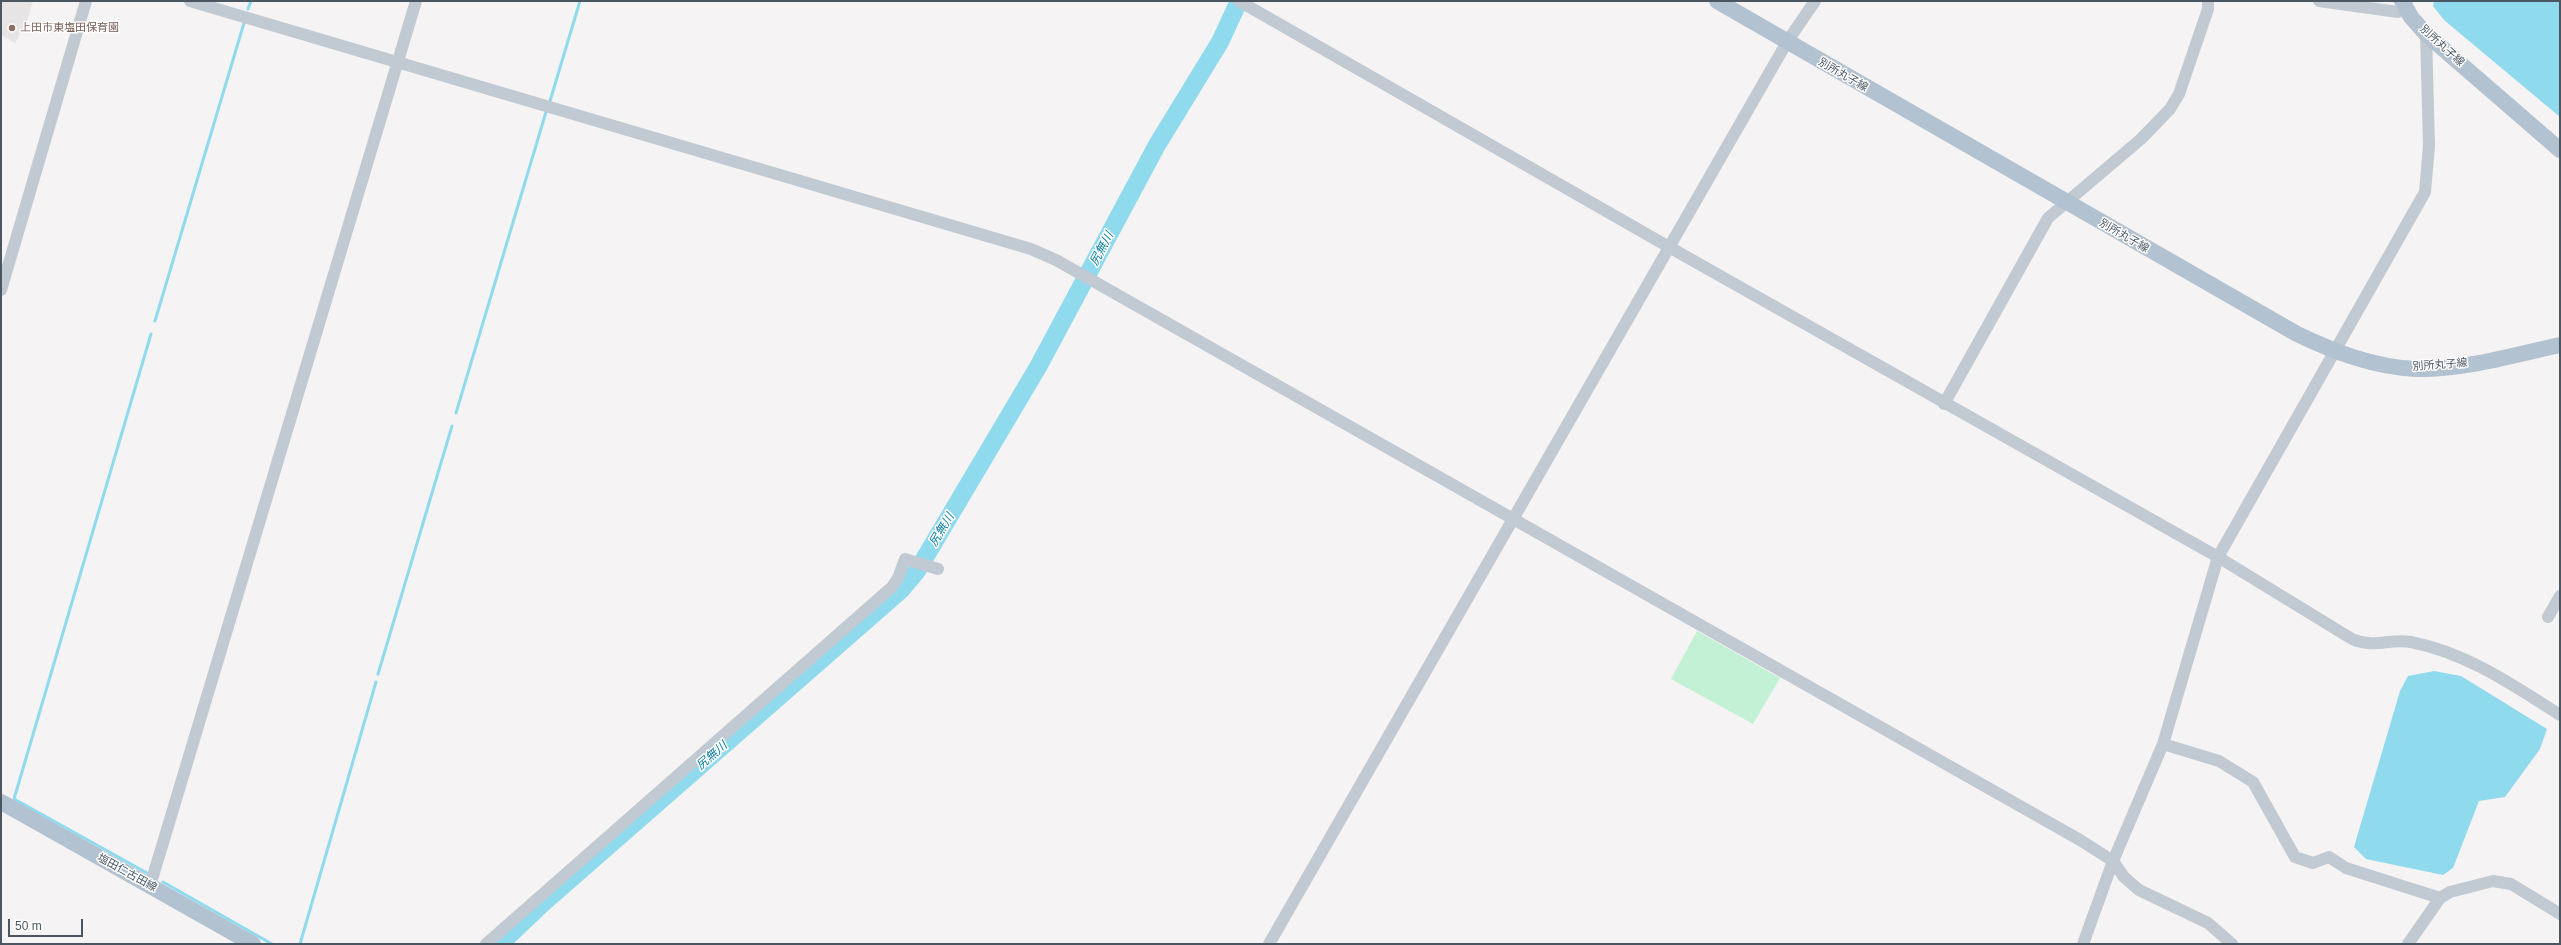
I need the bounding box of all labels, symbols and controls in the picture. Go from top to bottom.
place label: 上田市東塩田保育園 [20,21,119,35]
marker: 上田市東塩田保育園 [7,23,17,33]
street label: 別所丸子線 [2417,23,2467,69]
street label: 別所丸子線 [1816,56,1870,94]
street label: 別所丸子線 [2097,217,2151,255]
water label: 尻無川 [1087,230,1117,268]
street label: 別所丸子線 [2412,356,2468,374]
water label: 尻無川 [927,511,957,549]
water label: 尻無川 [694,739,730,773]
street label: 塩田仁古田線 [95,851,159,895]
scale bar [10,911,85,937]
text: 50 m [15,919,42,933]

